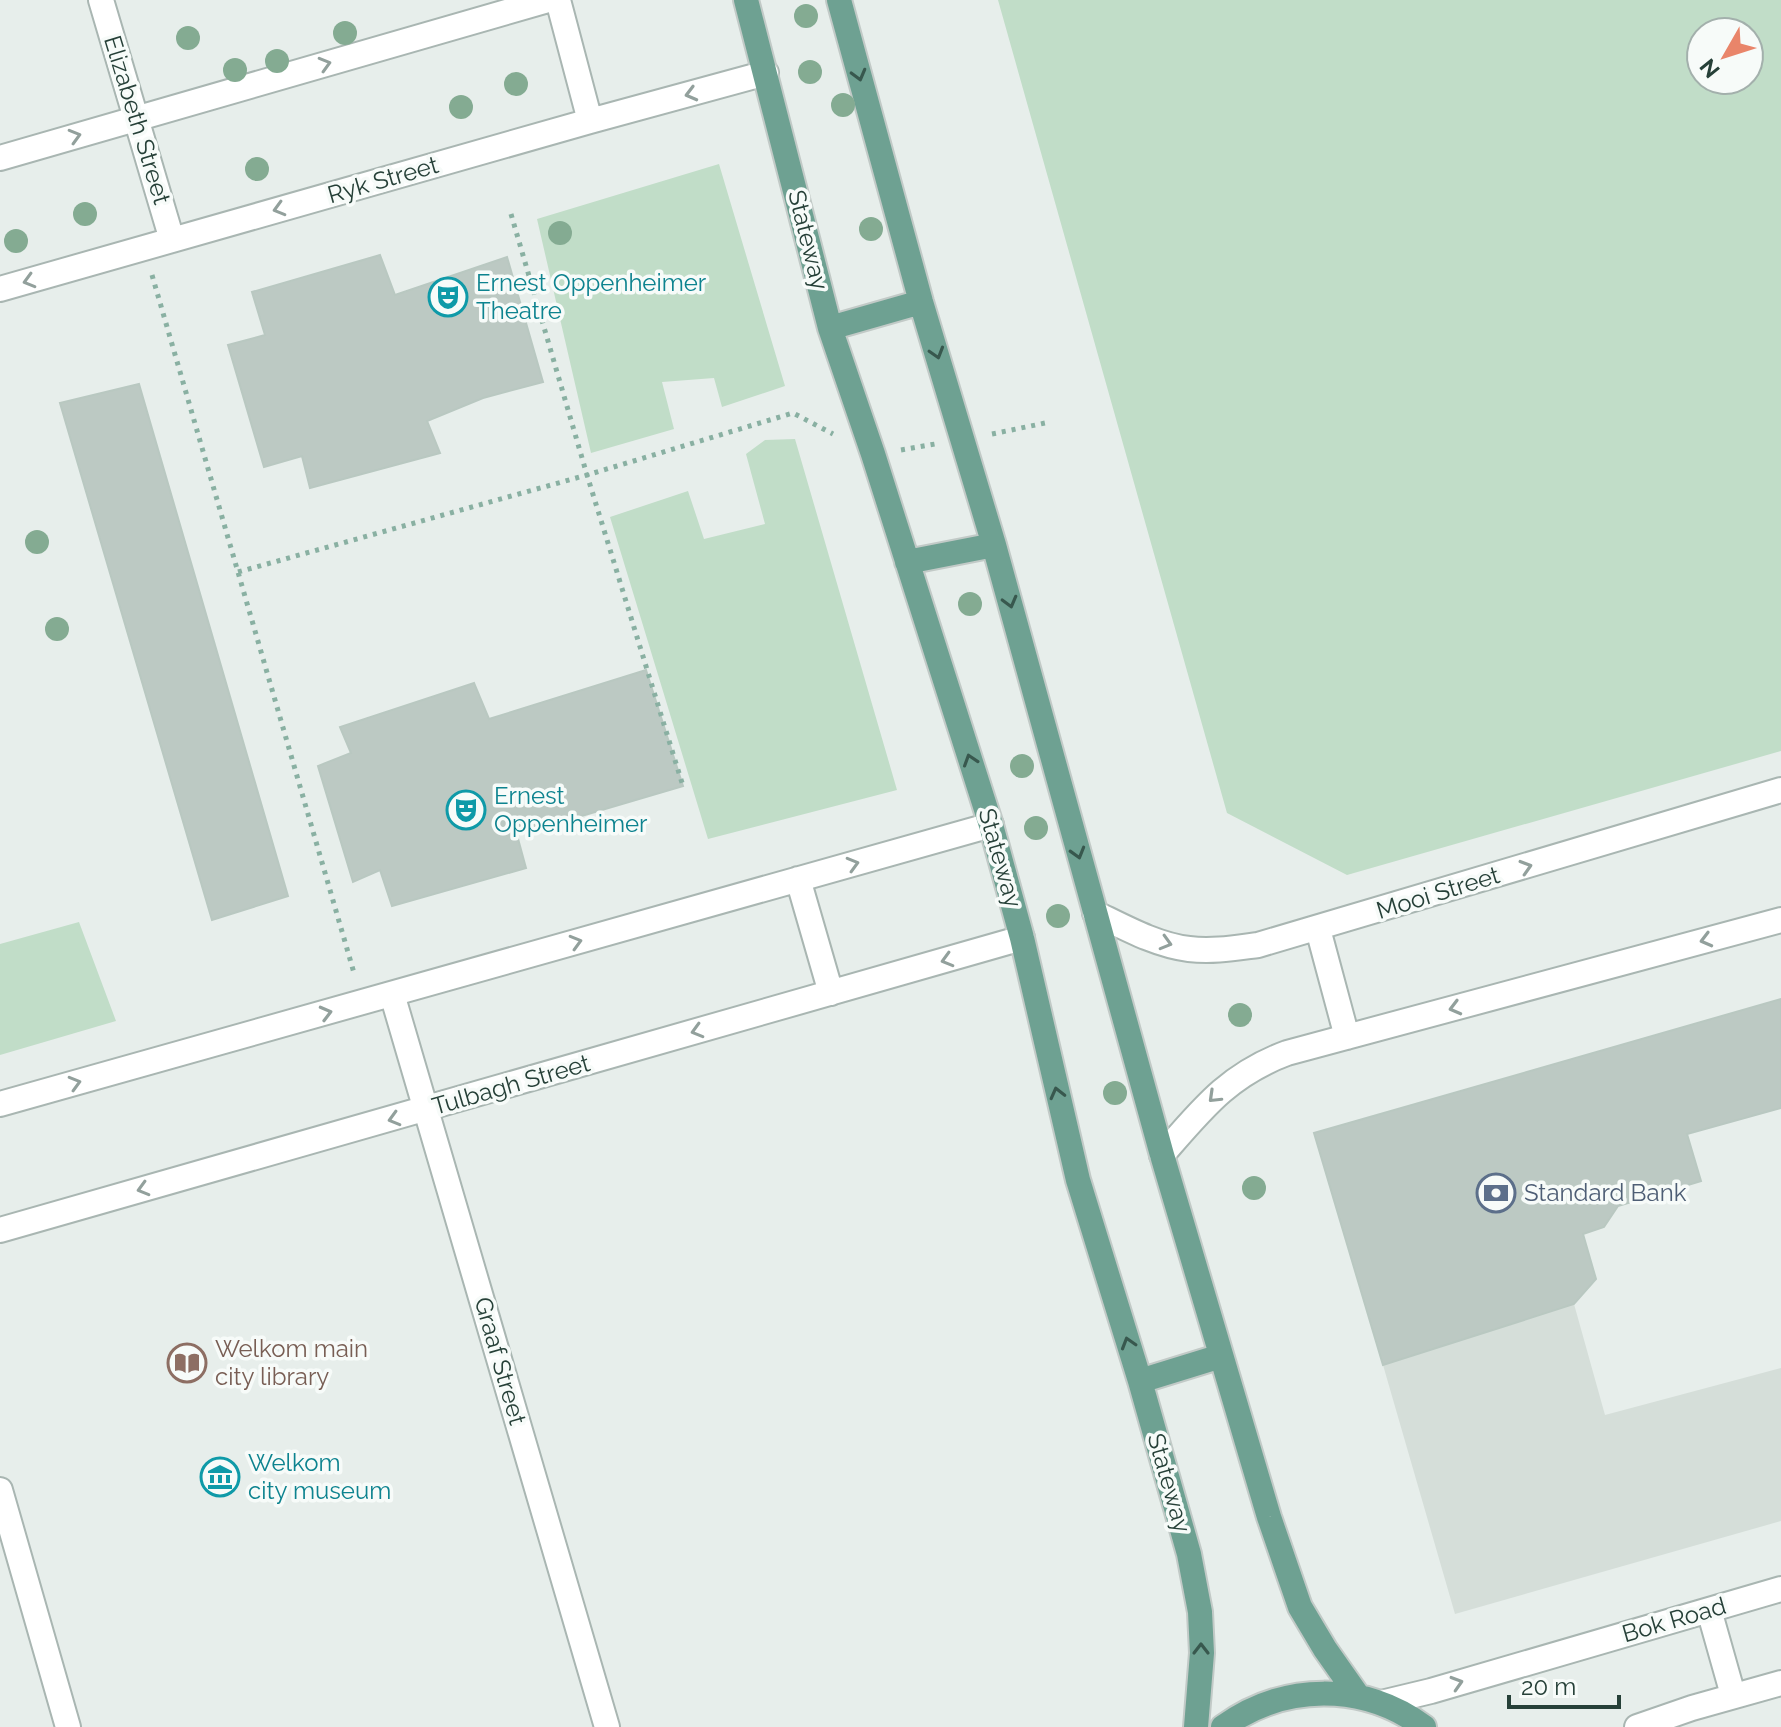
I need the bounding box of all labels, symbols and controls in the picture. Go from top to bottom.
north arrow [1685,16,1765,96]
street label: Elizabeth Street [98,32,177,208]
text: N [1694,54,1725,83]
one-way arrow [317,57,331,73]
one-way arrow [850,68,867,82]
one-way arrow [684,84,698,101]
one-way arrow [67,129,81,145]
street label: Ryk Street [324,150,442,209]
street label: Stateway [782,187,835,293]
one-way arrow [272,200,286,217]
place label: Ernest Oppenheimer Theatre [476,268,707,325]
one-way arrow [22,271,36,288]
theatre icon: Ernest Oppenheimer Theatre [427,276,469,318]
one-way arrow [927,345,943,359]
one-way arrow [1000,595,1017,609]
one-way arrow [964,754,980,768]
place label: Ernest Oppenheimer [494,781,648,838]
theatre icon: Ernest Oppenheimer [445,789,487,831]
street label: Stateway [973,805,1028,911]
one-way arrow [1069,845,1085,859]
one-way arrow [845,857,859,873]
street label: Mooi Street [1373,860,1503,925]
one-way arrow [1518,860,1532,876]
one-way arrow [1699,931,1713,947]
one-way arrow [1159,934,1173,950]
one-way arrow [568,935,582,951]
one-way arrow [941,950,955,967]
one-way arrow [1448,999,1462,1015]
one-way arrow [318,1006,332,1022]
one-way arrow [691,1022,705,1039]
street label: Tulbagh Street [429,1048,593,1121]
one-way arrow [68,1075,82,1092]
one-way arrow [1049,1086,1066,1100]
one-way arrow [1209,1088,1223,1103]
one-way arrow [387,1109,401,1126]
bank icon: Standard Bank [1475,1172,1517,1214]
place label: Standard Bank [1524,1178,1687,1207]
one-way arrow [137,1180,151,1197]
street label: Graaf Street [468,1294,533,1428]
place label: Welkom main city library [215,1334,368,1391]
one-way arrow [1121,1336,1137,1350]
library icon: Welkom main city library [166,1342,208,1384]
street label: Stateway [1142,1430,1197,1536]
place label: Welkom city museum [248,1448,391,1505]
museum icon: Welkom city museum [199,1456,241,1498]
street label: Bok Road [1619,1591,1729,1648]
one-way arrow [1192,1642,1210,1655]
scale bar [1509,1659,1619,1709]
text: 20 m [1521,1672,1576,1701]
one-way arrow [1449,1676,1463,1692]

